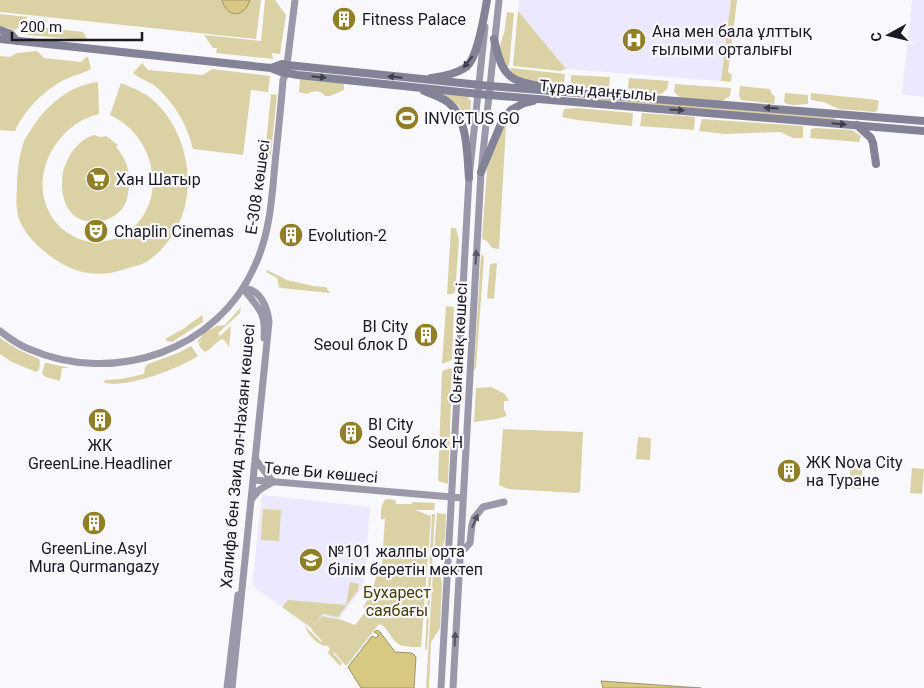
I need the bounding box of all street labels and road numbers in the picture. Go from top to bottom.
street label: Тұран даңғылы [539,76,657,105]
street label: Е-308 көшесі [241,138,274,236]
street label: Сығанақ көшесі [446,282,471,404]
street label: Халифа бен Заид әл-Нахаян көшесі [216,323,259,589]
street label: Төле Би көшесі [263,458,379,487]

